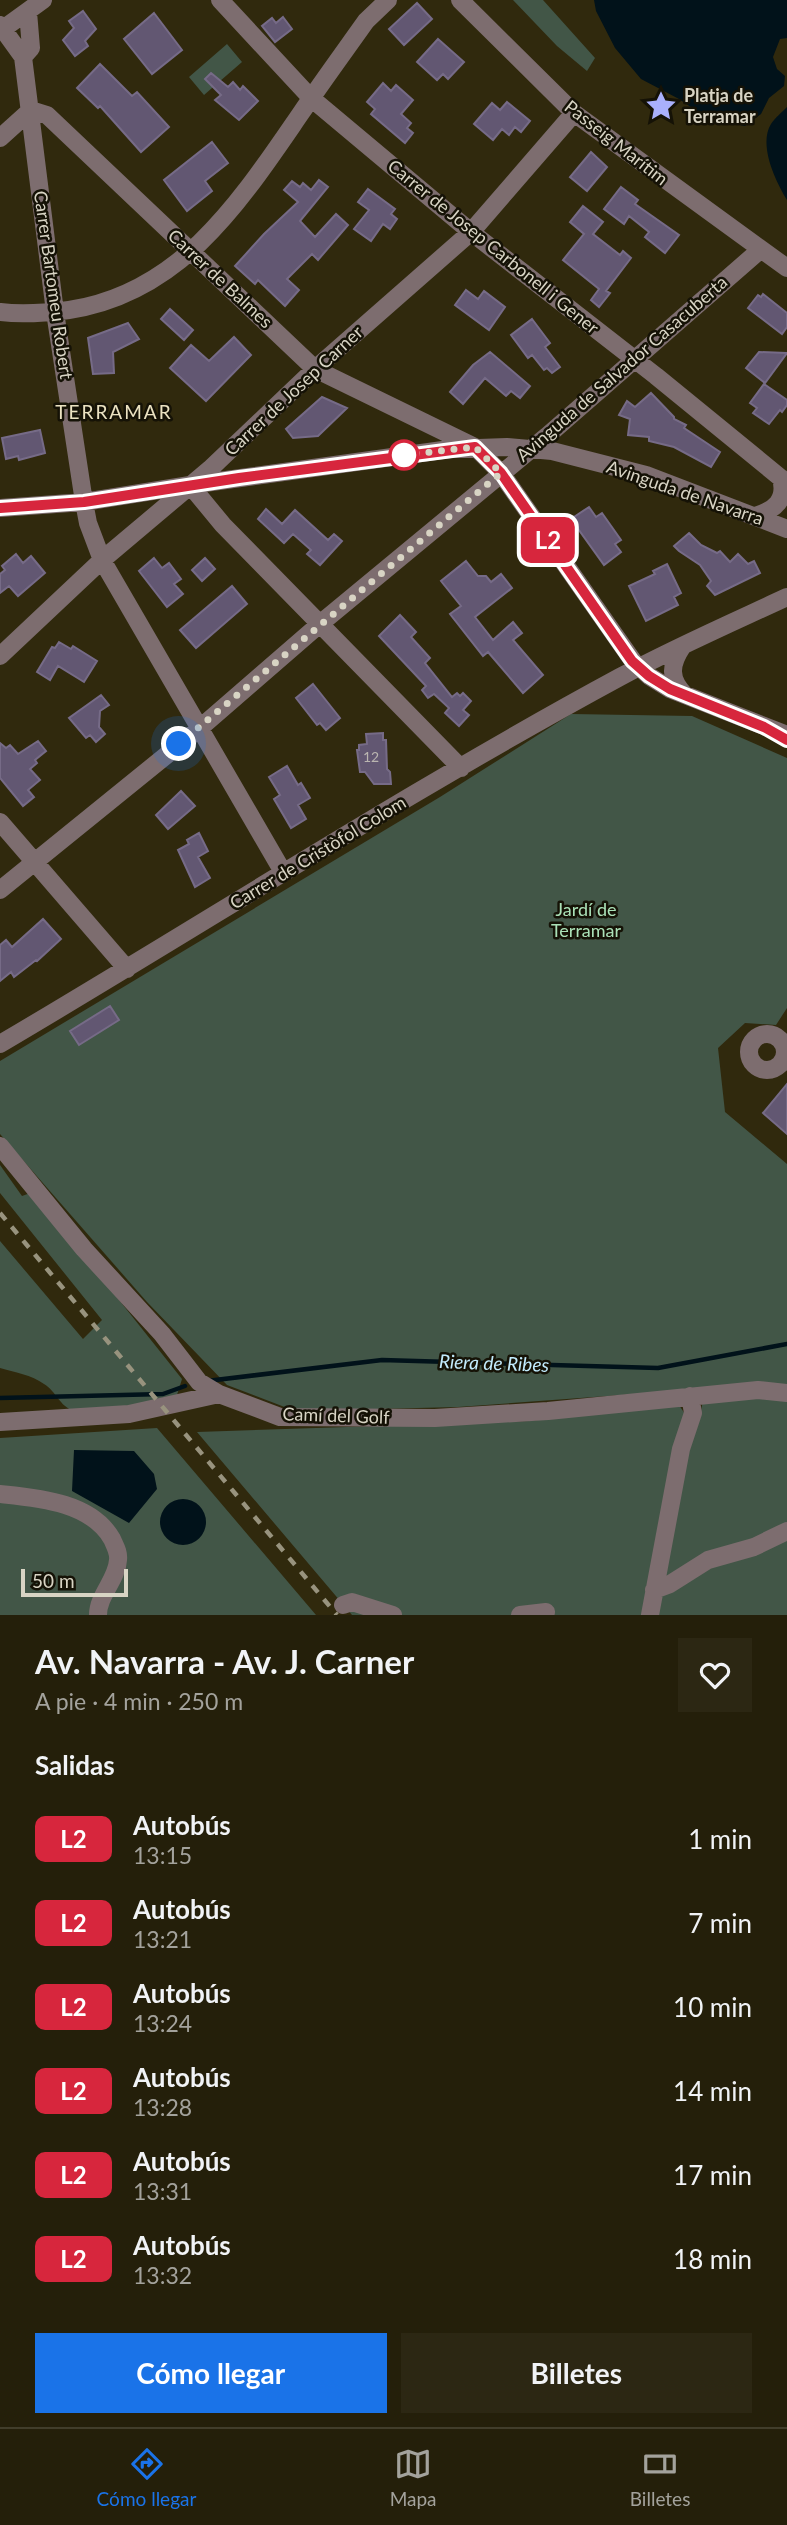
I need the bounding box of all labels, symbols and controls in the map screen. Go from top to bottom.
place label: Platja de Terramar [684,84,756,127]
place icon: Platja de Terramar [644,89,678,123]
street label: Passeig Marítim [561,95,673,189]
street label: Carrer de Josep Carbonell i Gener [384,154,604,338]
street label: Carrer Bartomeu Robert [30,189,78,381]
street label: Carrer de Balmes [164,224,278,332]
street label: Avinguda de Salvador Casacuberta [511,271,731,466]
street label: Carrer de Josep Carner [220,320,367,460]
district label: TERRAMAR [55,400,173,423]
unlabelled marker [389,440,419,470]
street label: Avinguda de Navarra [604,455,767,529]
line badge: L2 [516,517,580,563]
text: L2 [535,525,561,554]
your location [161,726,196,761]
house number: 12 [363,748,379,765]
street label: Carrer de Cristòfol Colom [225,791,410,913]
park label: Jardí de Terramar [551,898,622,941]
water label: Riera de Ribes [439,1349,550,1376]
street label: Camí del Golf [282,1402,391,1428]
scale bar [21,1566,128,1598]
text: 50 m [32,1569,75,1592]
button: heart [678,1638,752,1712]
text: Av. Navarra - Av. J. Carner [35,1641,414,1681]
text: A pie · 4 min · 250 m [35,1687,243,1715]
text: Salidas [35,1749,115,1781]
text: Autobús [133,1809,231,1841]
text: 1 min [688,1823,752,1855]
text: L2 [60,1824,87,1853]
text: 13:15 [133,1841,192,1869]
text: Autobús [133,1893,231,1925]
text: 7 min [688,1907,752,1939]
text: L2 [60,1908,87,1937]
text: 13:21 [133,1925,192,1953]
text: Autobús [133,1977,231,2009]
text: 10 min [673,1991,752,2023]
text: L2 [60,1992,87,2021]
text: 13:24 [133,2009,192,2037]
text: Autobús [133,2061,231,2093]
text: 14 min [673,2075,752,2107]
text: L2 [60,2076,87,2105]
text: 13:28 [133,2093,192,2121]
text: Autobús [133,2145,231,2177]
text: 17 min [673,2159,752,2191]
text: L2 [60,2160,87,2189]
text: 13:31 [133,2177,192,2205]
text: Autobús [133,2229,231,2261]
text: 18 min [673,2243,752,2275]
text: L2 [60,2244,87,2273]
text: 13:32 [133,2261,192,2289]
button: Cómo llegar [35,2333,387,2413]
button: Billetes [401,2333,752,2413]
tab: Cómo llegar [97,2445,196,2510]
tab: Mapa [390,2445,437,2510]
tab: Billetes [630,2445,690,2510]

